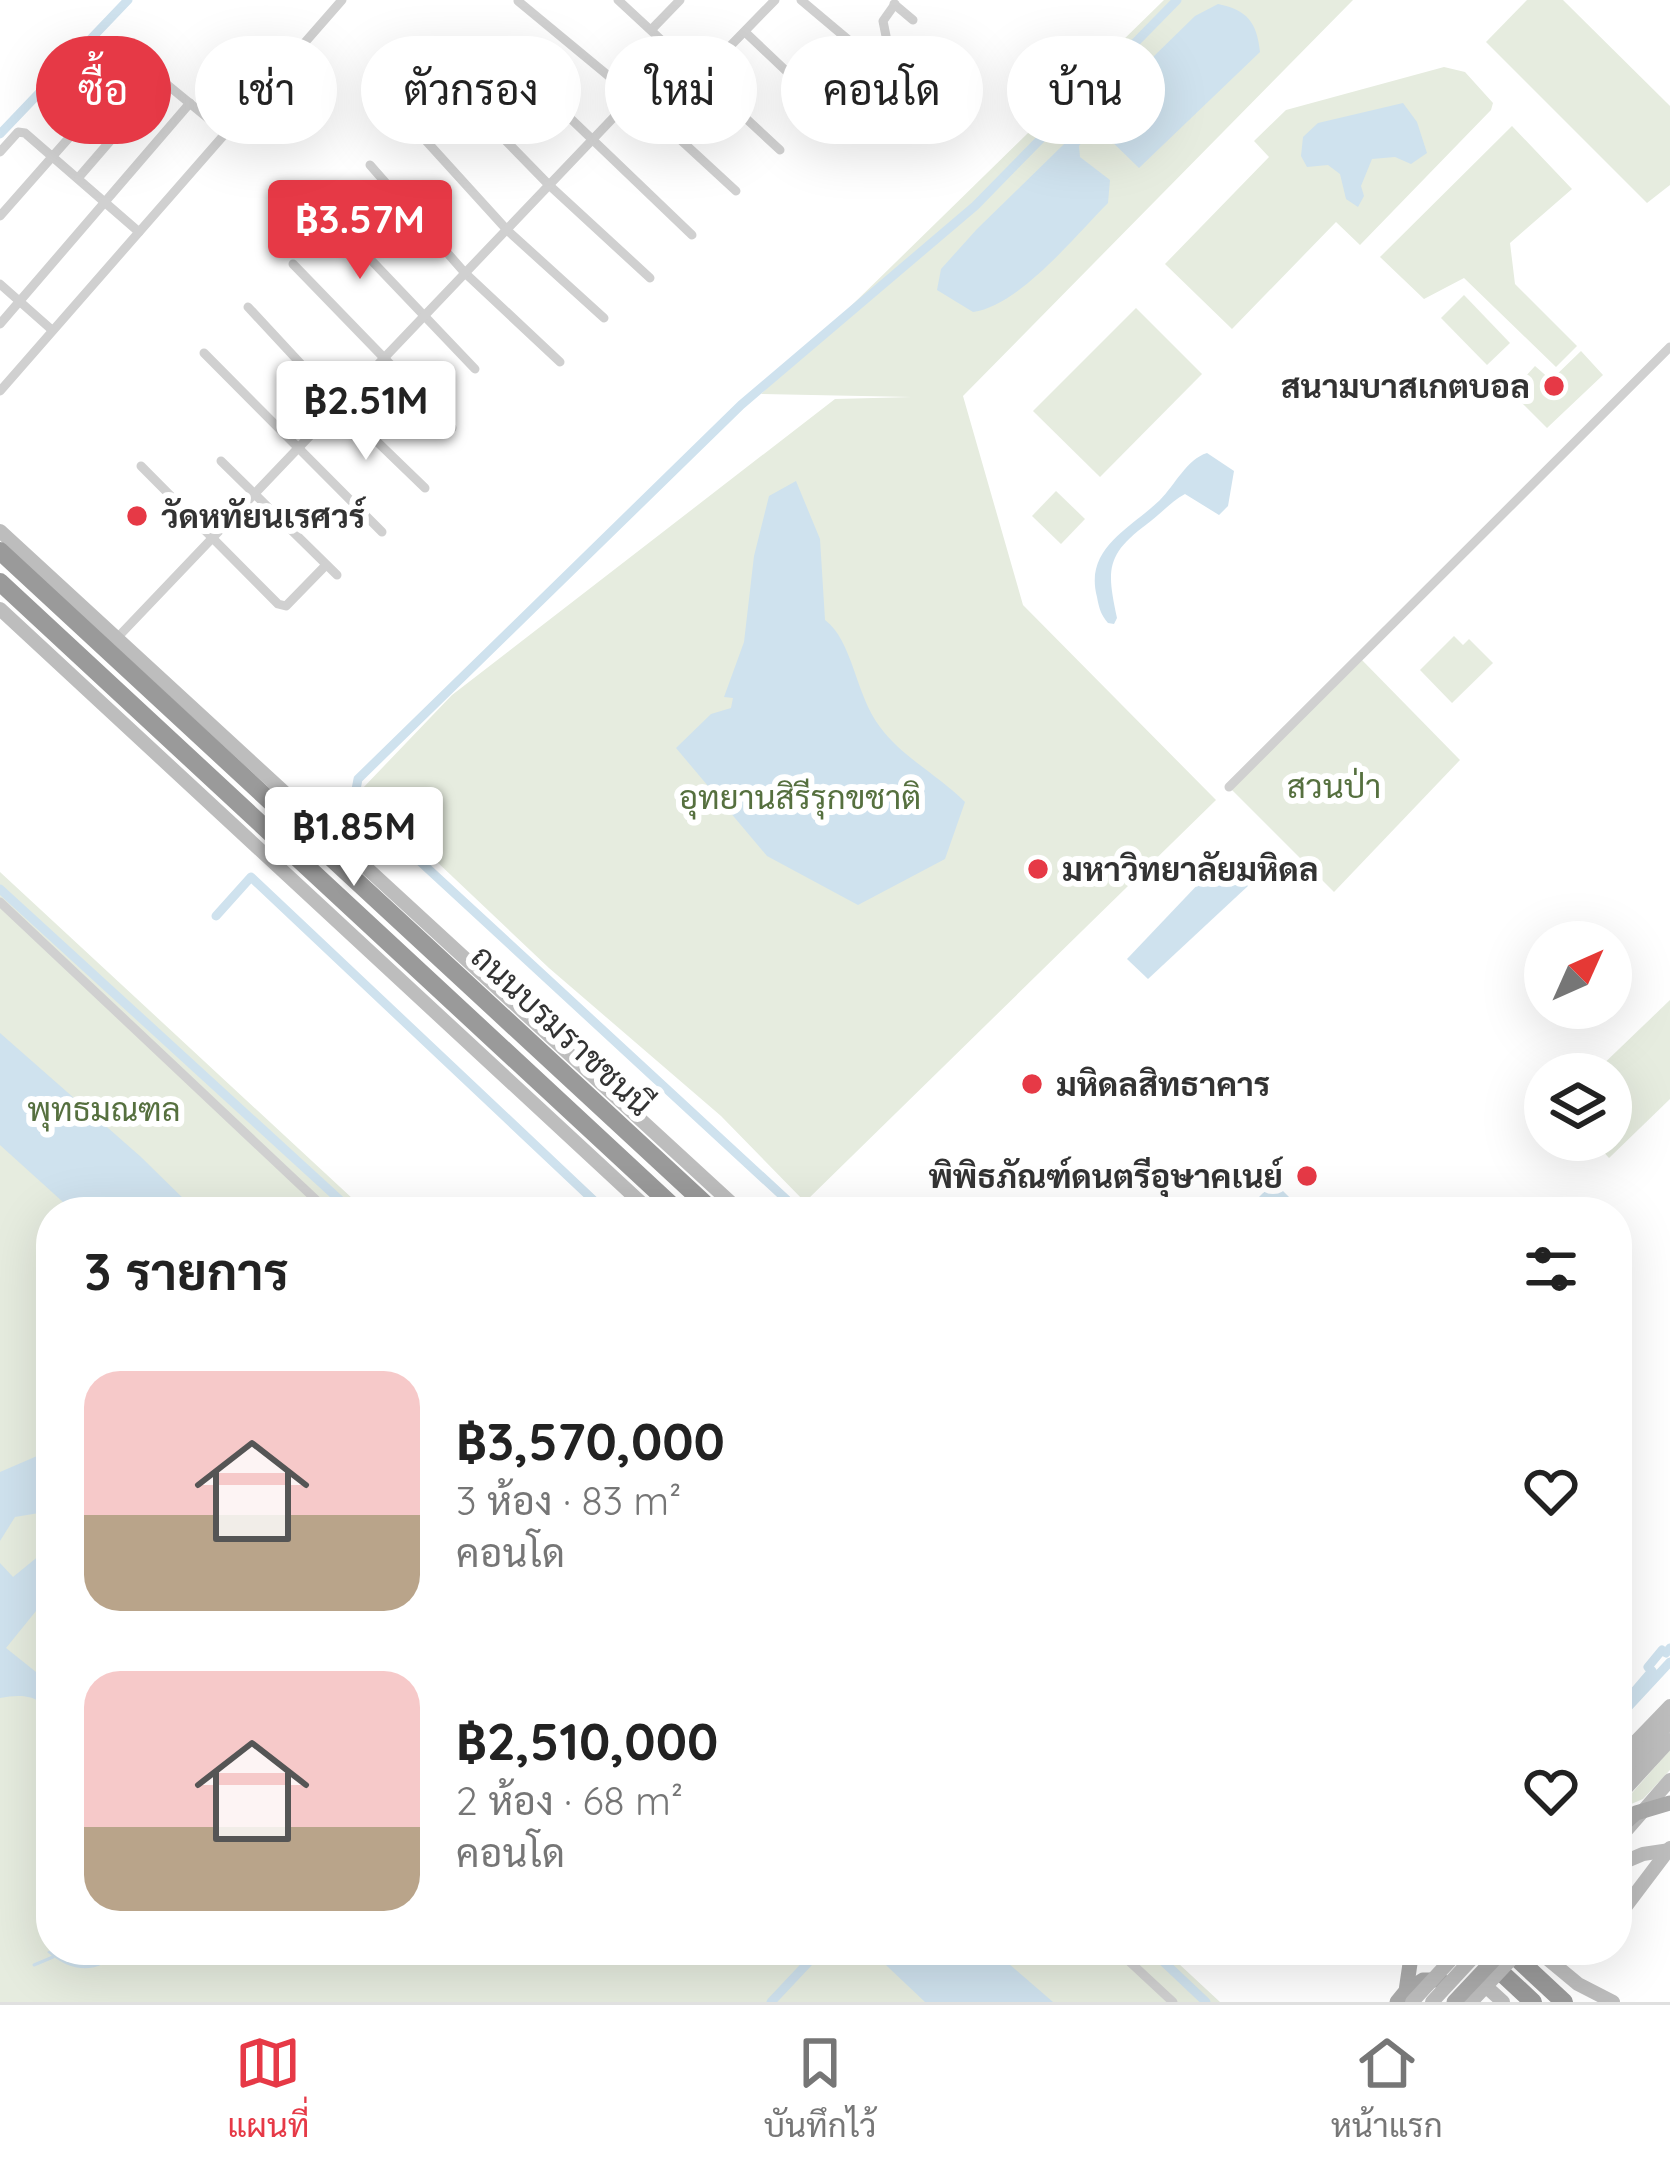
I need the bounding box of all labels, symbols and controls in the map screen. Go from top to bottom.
chip: ซื้อ [36,36,171,144]
chip: เช่า [195,36,337,144]
chip: ตัวกรอง [361,36,581,144]
chip: ใหม่ [605,36,757,144]
chip: คอนโด [781,36,983,144]
chip: บ้าน [1007,36,1165,144]
pin: ฿3.57M [262,180,458,282]
text: ฿3.57M [295,194,425,243]
pin: ฿2.51M [268,361,464,463]
place label: สนามบาสเกตบอล [1281,365,1530,406]
marker: สนามบาสเกตบอล [1541,373,1567,399]
text: ฿2.51M [304,375,429,424]
place label: วัดหทัยนเรศวร์ [161,495,367,536]
marker: วัดหทัยนเรศวร์ [124,503,150,529]
park label: สวนป่า [1287,765,1381,806]
park label: อุทยานสิรีรุกขชาติ [679,776,921,820]
pin: ฿1.85M [256,787,452,889]
text: ฿1.85M [292,801,416,850]
place label: มหาวิทยาลัยมหิดล [1062,848,1318,889]
marker: มหาวิทยาลัยมหิดล [1025,856,1051,882]
north arrow [1524,921,1632,1029]
map controls [1524,921,1632,1161]
street label: ถนนบรมราชชนนี [463,935,661,1124]
button: layers [1524,1053,1632,1161]
place label: มหิดลสิทธาคาร [1056,1063,1270,1104]
marker: มหิดลสิทธาคาร [1019,1071,1045,1097]
park label: พุทธมณฑล [27,1088,181,1132]
place label: พิพิธภัณฑ์ดนตรีอุษาคเนย์ [928,1155,1284,1200]
marker: พิพิธภัณฑ์ดนตรีอุษาคเนย์ [1294,1163,1320,1189]
icon: filters [1518,1236,1584,1302]
text: 3 รายการ [84,1239,289,1303]
text: ฿3,570,000 [456,1409,725,1473]
icon: home [180,1419,324,1563]
icon: heart [1518,1458,1584,1524]
text: 3 ห้อง · 83 m² [456,1476,681,1525]
text: คอนโด [456,1528,565,1577]
text: ฿2,510,000 [456,1709,718,1773]
icon: home [180,1719,324,1863]
icon: heart [1518,1758,1584,1824]
text: 2 ห้อง · 68 m² [456,1776,683,1825]
text: คอนโด [456,1828,565,1877]
tab: แผนที่ [227,2030,309,2145]
tab: บันทึกไว้ [764,2030,876,2145]
tab: หน้าแรก [1331,2030,1443,2145]

